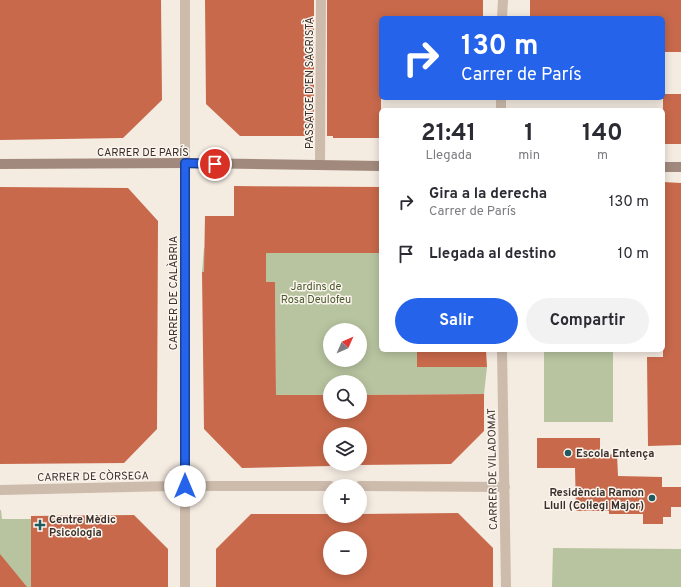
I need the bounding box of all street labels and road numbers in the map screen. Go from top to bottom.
street label: PASSATGE D'EN SAGRISTÀ [302,17,317,149]
street label: CARRER DE PARÍS [97,145,189,160]
street label: CARRER DE CALÀBRIA [166,236,181,350]
street label: CARRER DE VILADOMAT [485,408,501,530]
street label: CARRER DE CÒRSEGA [37,468,149,485]

